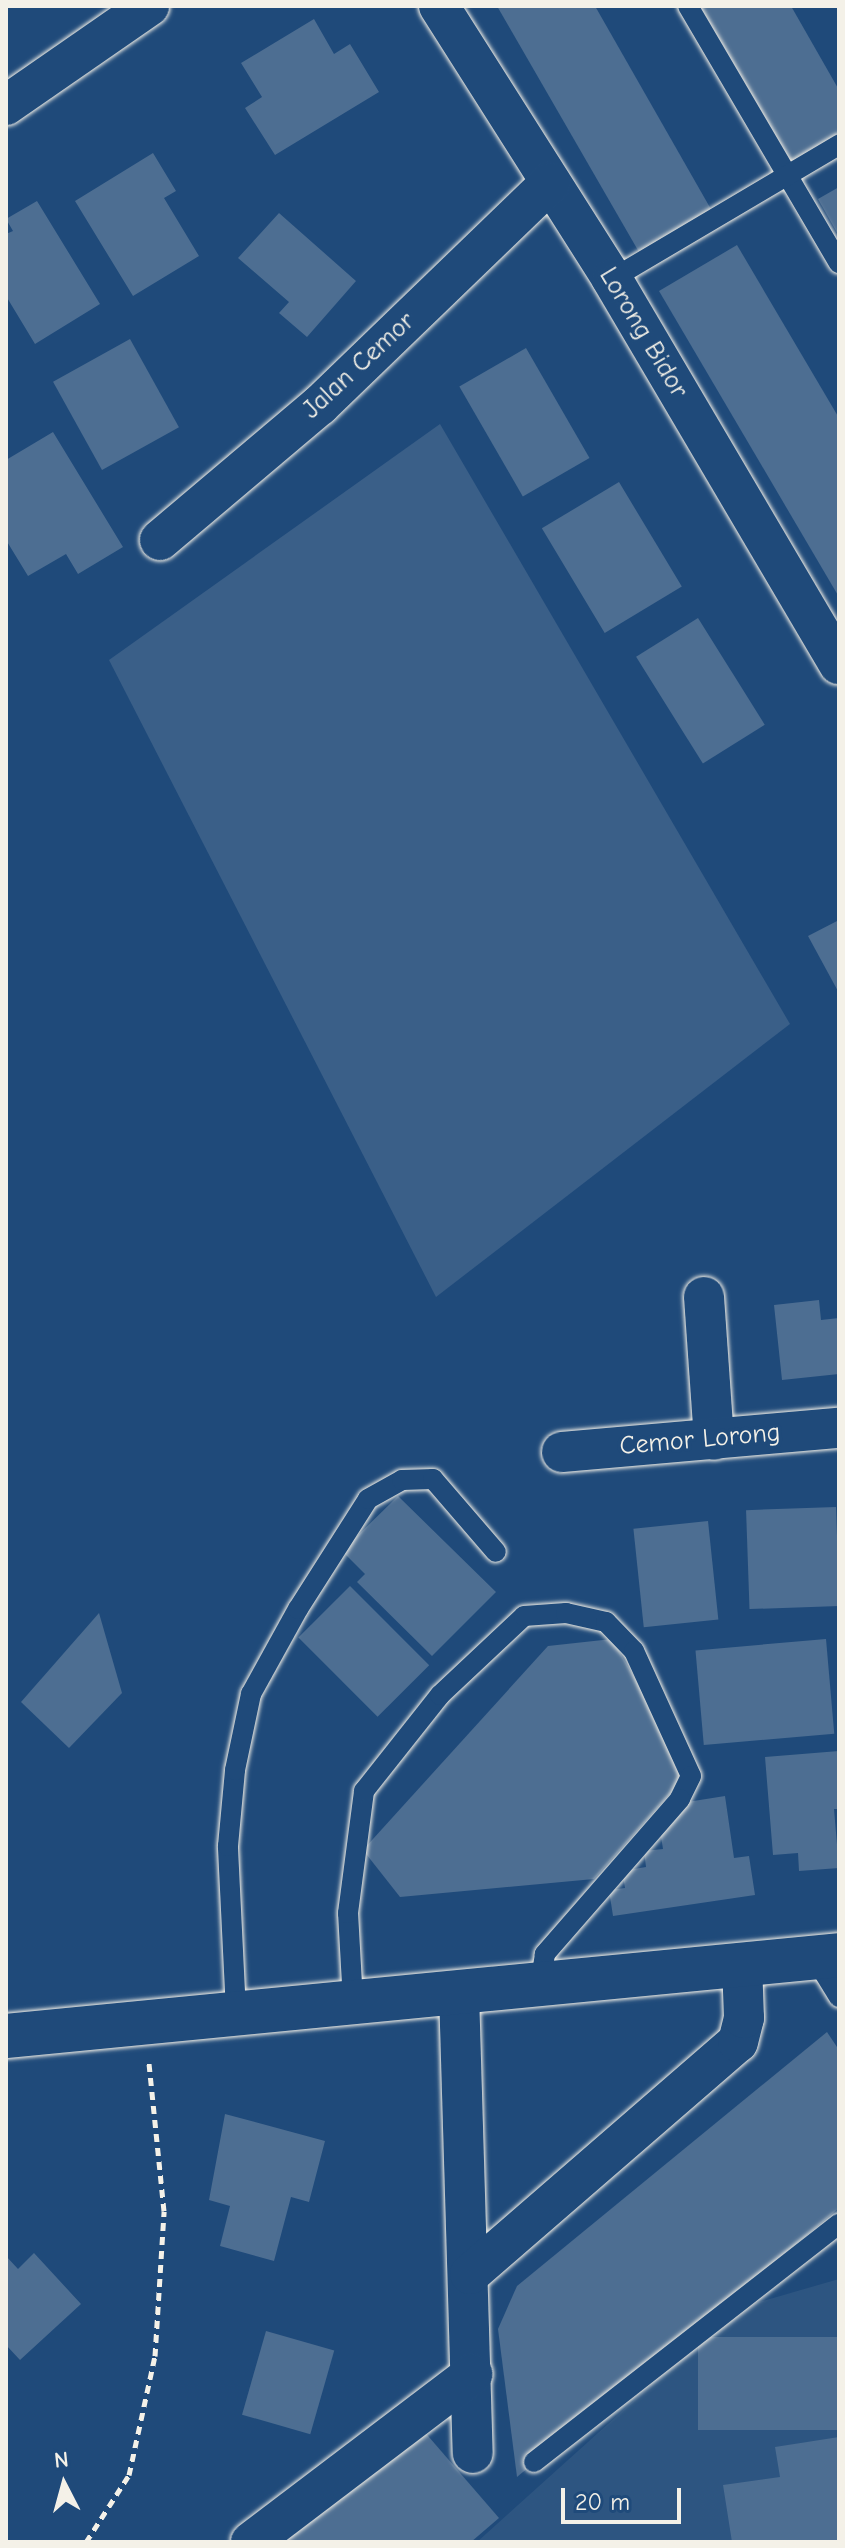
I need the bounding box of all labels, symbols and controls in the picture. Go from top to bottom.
street label: Lorong Bidor [592,262,694,404]
street label: Jalan Cemor [296,306,422,426]
street label: Cemor Lorong [618,1417,782,1463]
north arrow [24,2444,104,2524]
text: N [53,2446,70,2474]
scale bar [565,2472,685,2522]
text: 20 m [575,2488,630,2516]

